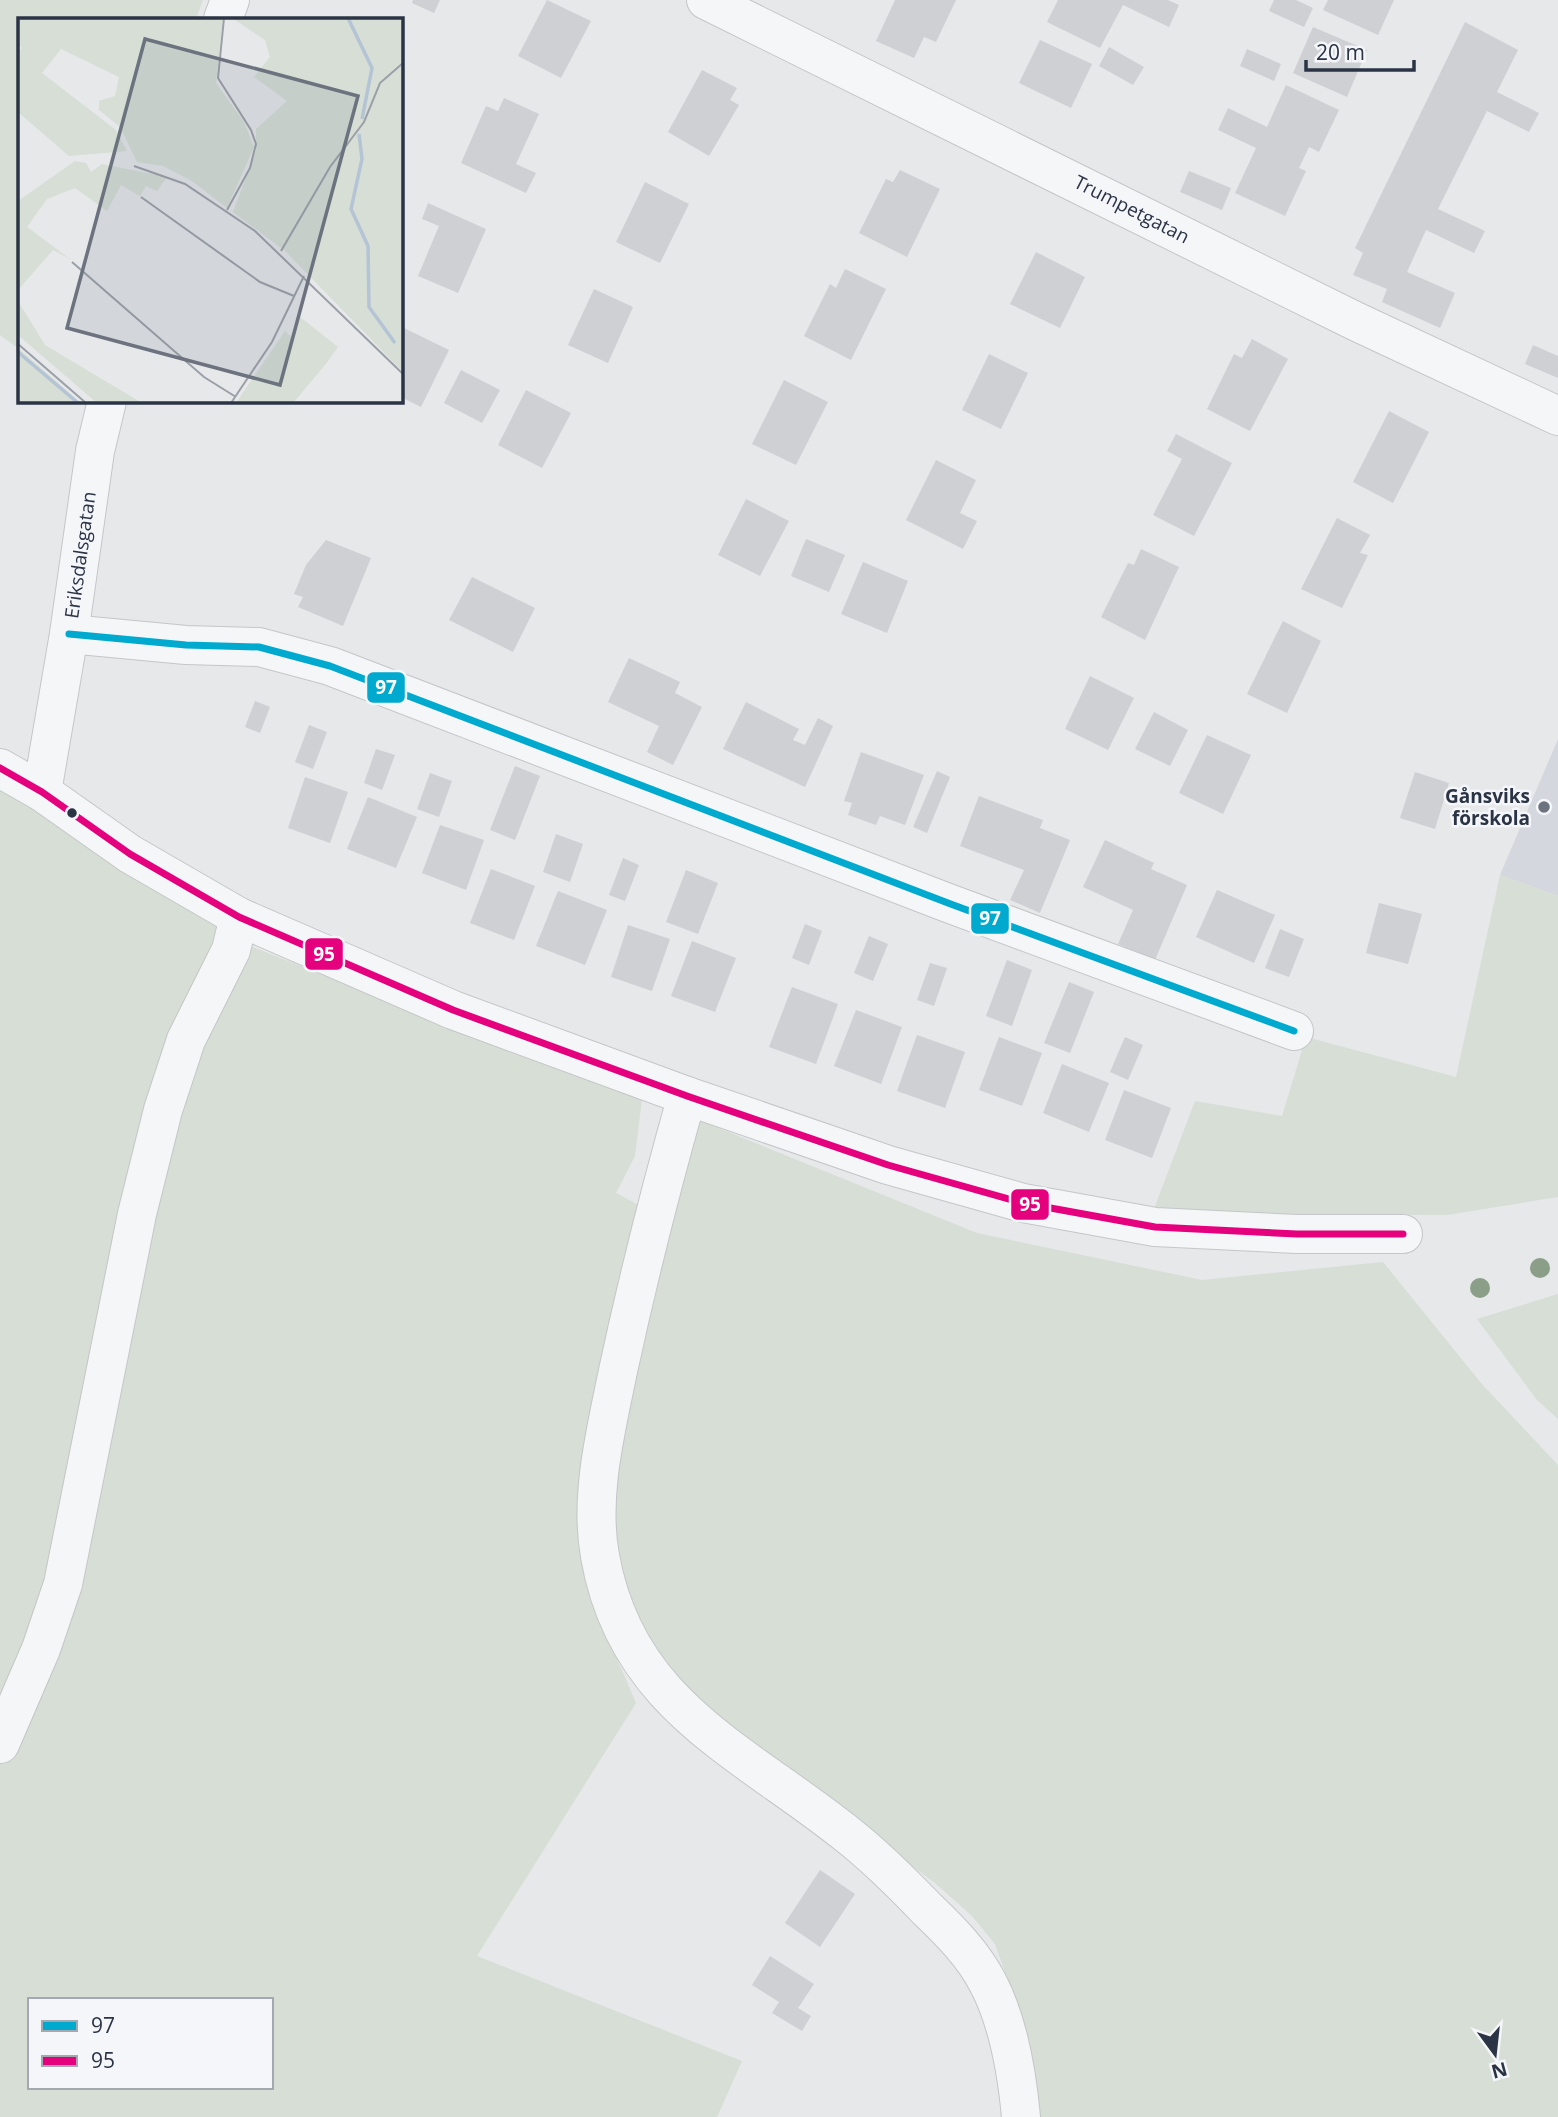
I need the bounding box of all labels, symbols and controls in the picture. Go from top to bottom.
inset map [18,18,402,402]
scale bar [1306,28,1414,72]
text: 20 m [1316,38,1365,66]
street label: Trumpetgatan [1070,169,1194,249]
street label: Eriksdalsgatan [58,490,102,620]
line badge: 97 [366,671,406,704]
text: 97 [375,674,397,700]
place label: Gånsviks förskola [1445,783,1530,831]
marker: Gånsviks förskola [1536,799,1552,815]
unlabelled marker [65,806,79,820]
line badge: 97 [970,902,1010,935]
text: 97 [979,905,1001,931]
line badge: 95 [304,937,344,971]
text: 95 [313,941,335,967]
line badge: 95 [1010,1188,1050,1221]
text: 95 [1019,1191,1041,1217]
legend [28,1998,273,2089]
text: 97 [91,2011,115,2039]
north arrow [1460,2019,1530,2089]
text: 95 [91,2046,115,2074]
text: N [1489,2056,1510,2085]

